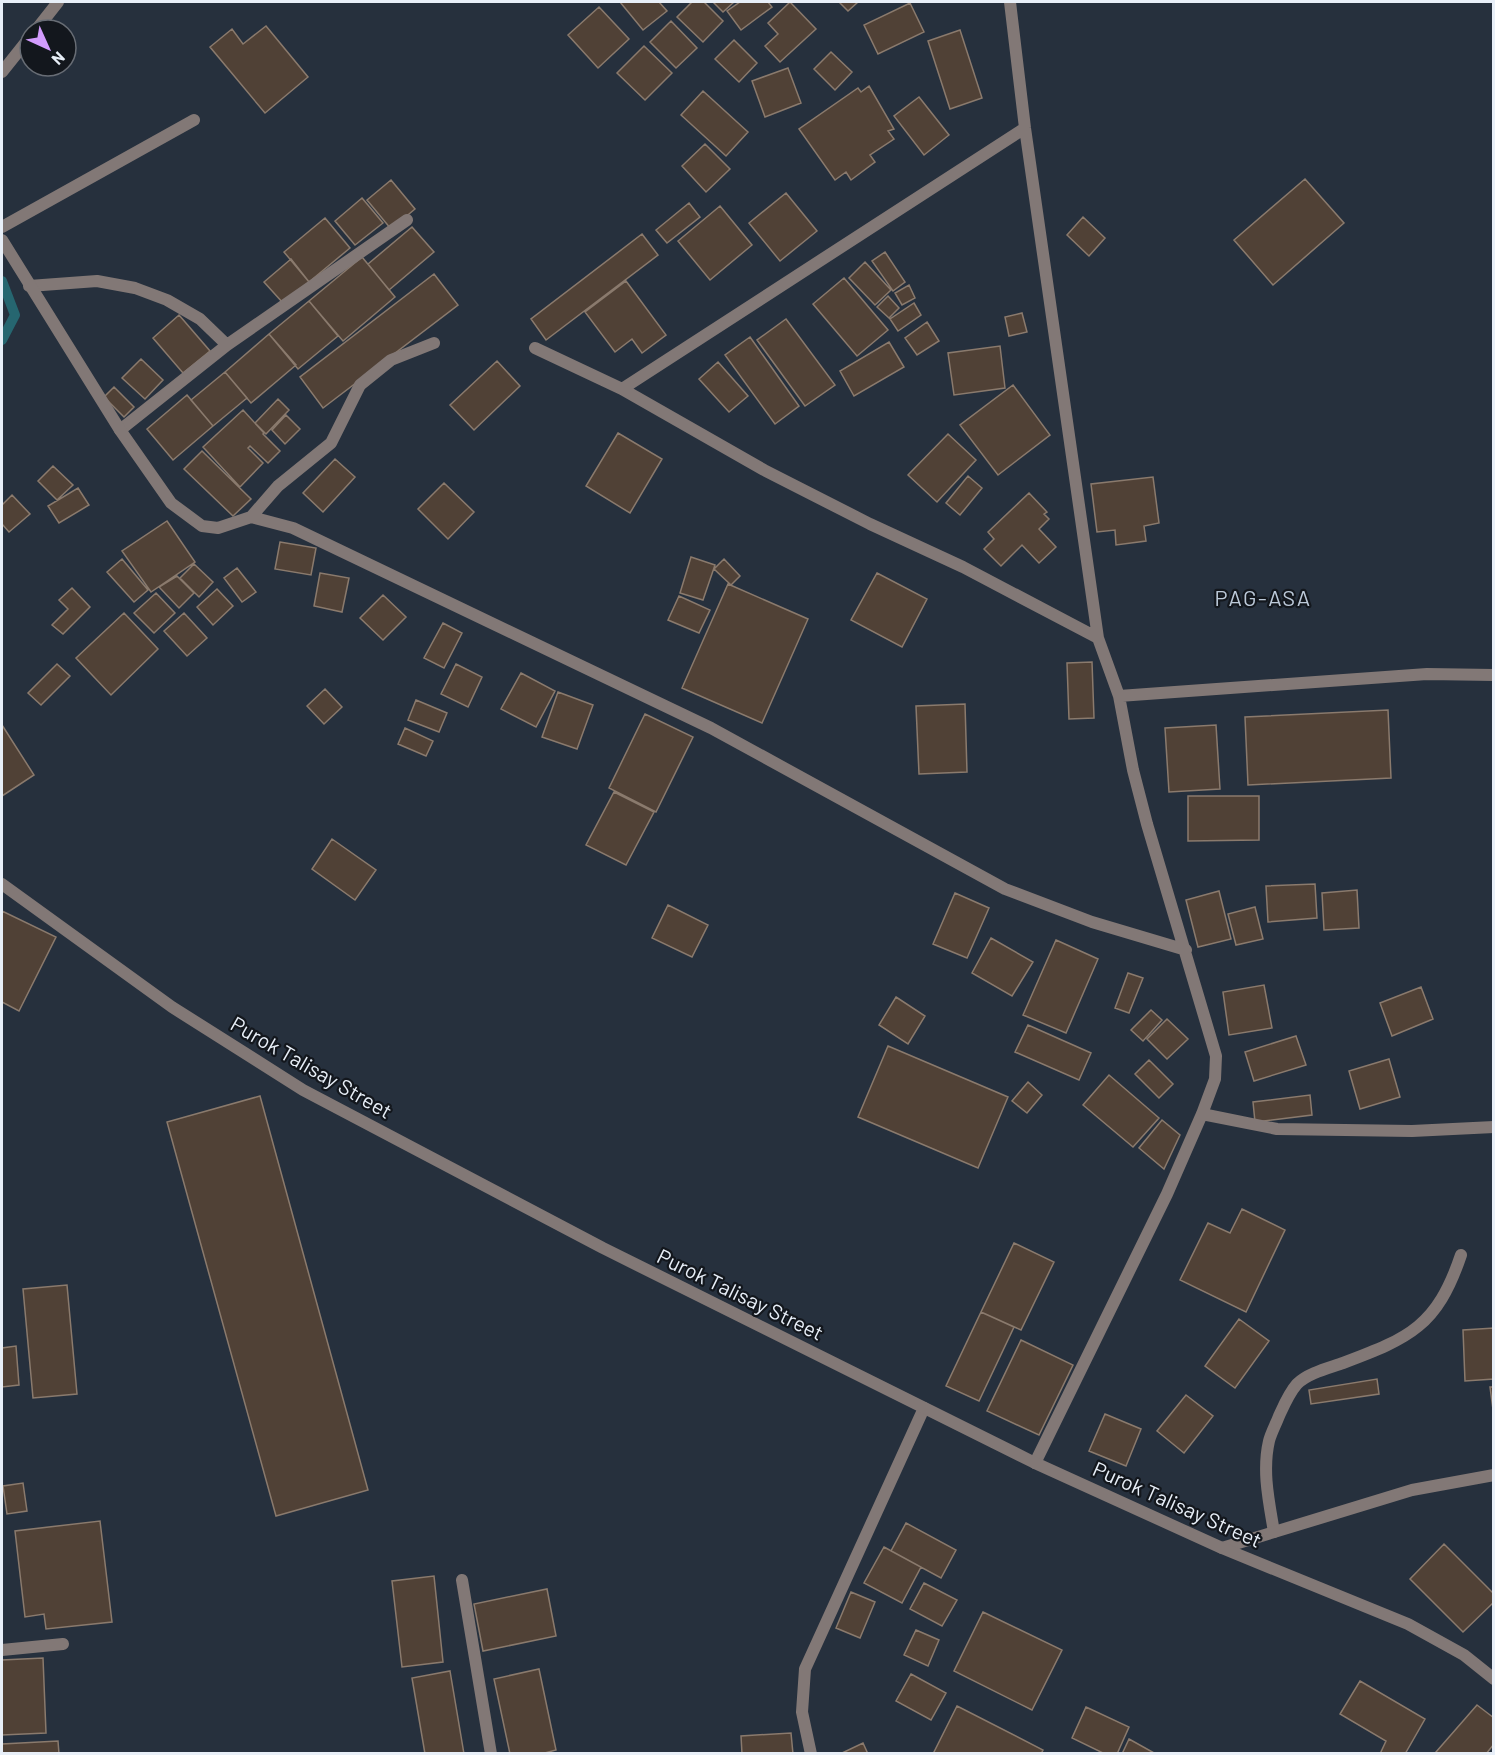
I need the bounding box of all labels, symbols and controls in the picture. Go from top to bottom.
north arrow [18,18,78,78]
text: N [48,48,69,69]
district label: PAG-ASA [1214,584,1312,610]
street label: Purok Talisay Street [227,1010,397,1123]
street label: Purok Talisay Street [653,1243,828,1345]
street label: Purok Talisay Street [1089,1455,1266,1552]

